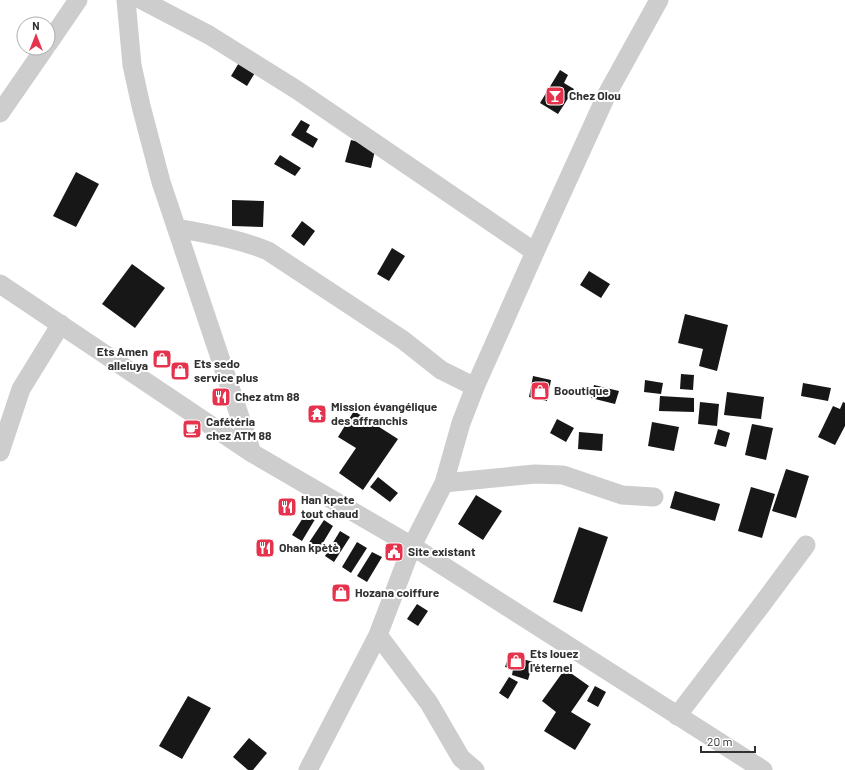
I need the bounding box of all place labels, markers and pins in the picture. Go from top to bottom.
bar icon: Chez Olou [544,85,566,107]
place label: Chez Olou [569,88,621,102]
place label: Ets Amen alleluya [97,344,148,372]
shop icon: Ets Amen alleluya [151,348,173,370]
place label: Ets sedo service plus [194,356,258,384]
shop icon: Ets sedo service plus [169,360,191,382]
shop icon: Booutique [529,380,551,402]
place label: Booutique [554,383,609,397]
restaurant icon: Chez atm 88 [210,386,232,408]
place label: Chez atm 88 [235,389,300,403]
place label: Mission évangélique des affranchis [331,399,438,427]
temple icon: Mission évangélique des affranchis [306,403,328,425]
place label: Cafétéria chez ATM 88 [206,414,272,442]
cafe icon: Cafétéria chez ATM 88 [181,418,203,440]
place label: Han kpete tout chaud [301,492,359,520]
restaurant icon: Han kpete tout chaud [276,496,298,518]
restaurant icon: Ohan kpètè [254,537,276,559]
place label: Ohan kpètè [279,540,339,554]
public building icon: Site existant [383,541,405,563]
place label: Site existant [408,544,476,558]
shop icon: Hozana coiffure [330,582,352,604]
place label: Hozana coiffure [355,585,440,599]
place label: Ets louez l'éternel [530,646,579,674]
shop icon: Ets louez l'éternel [505,650,527,672]

